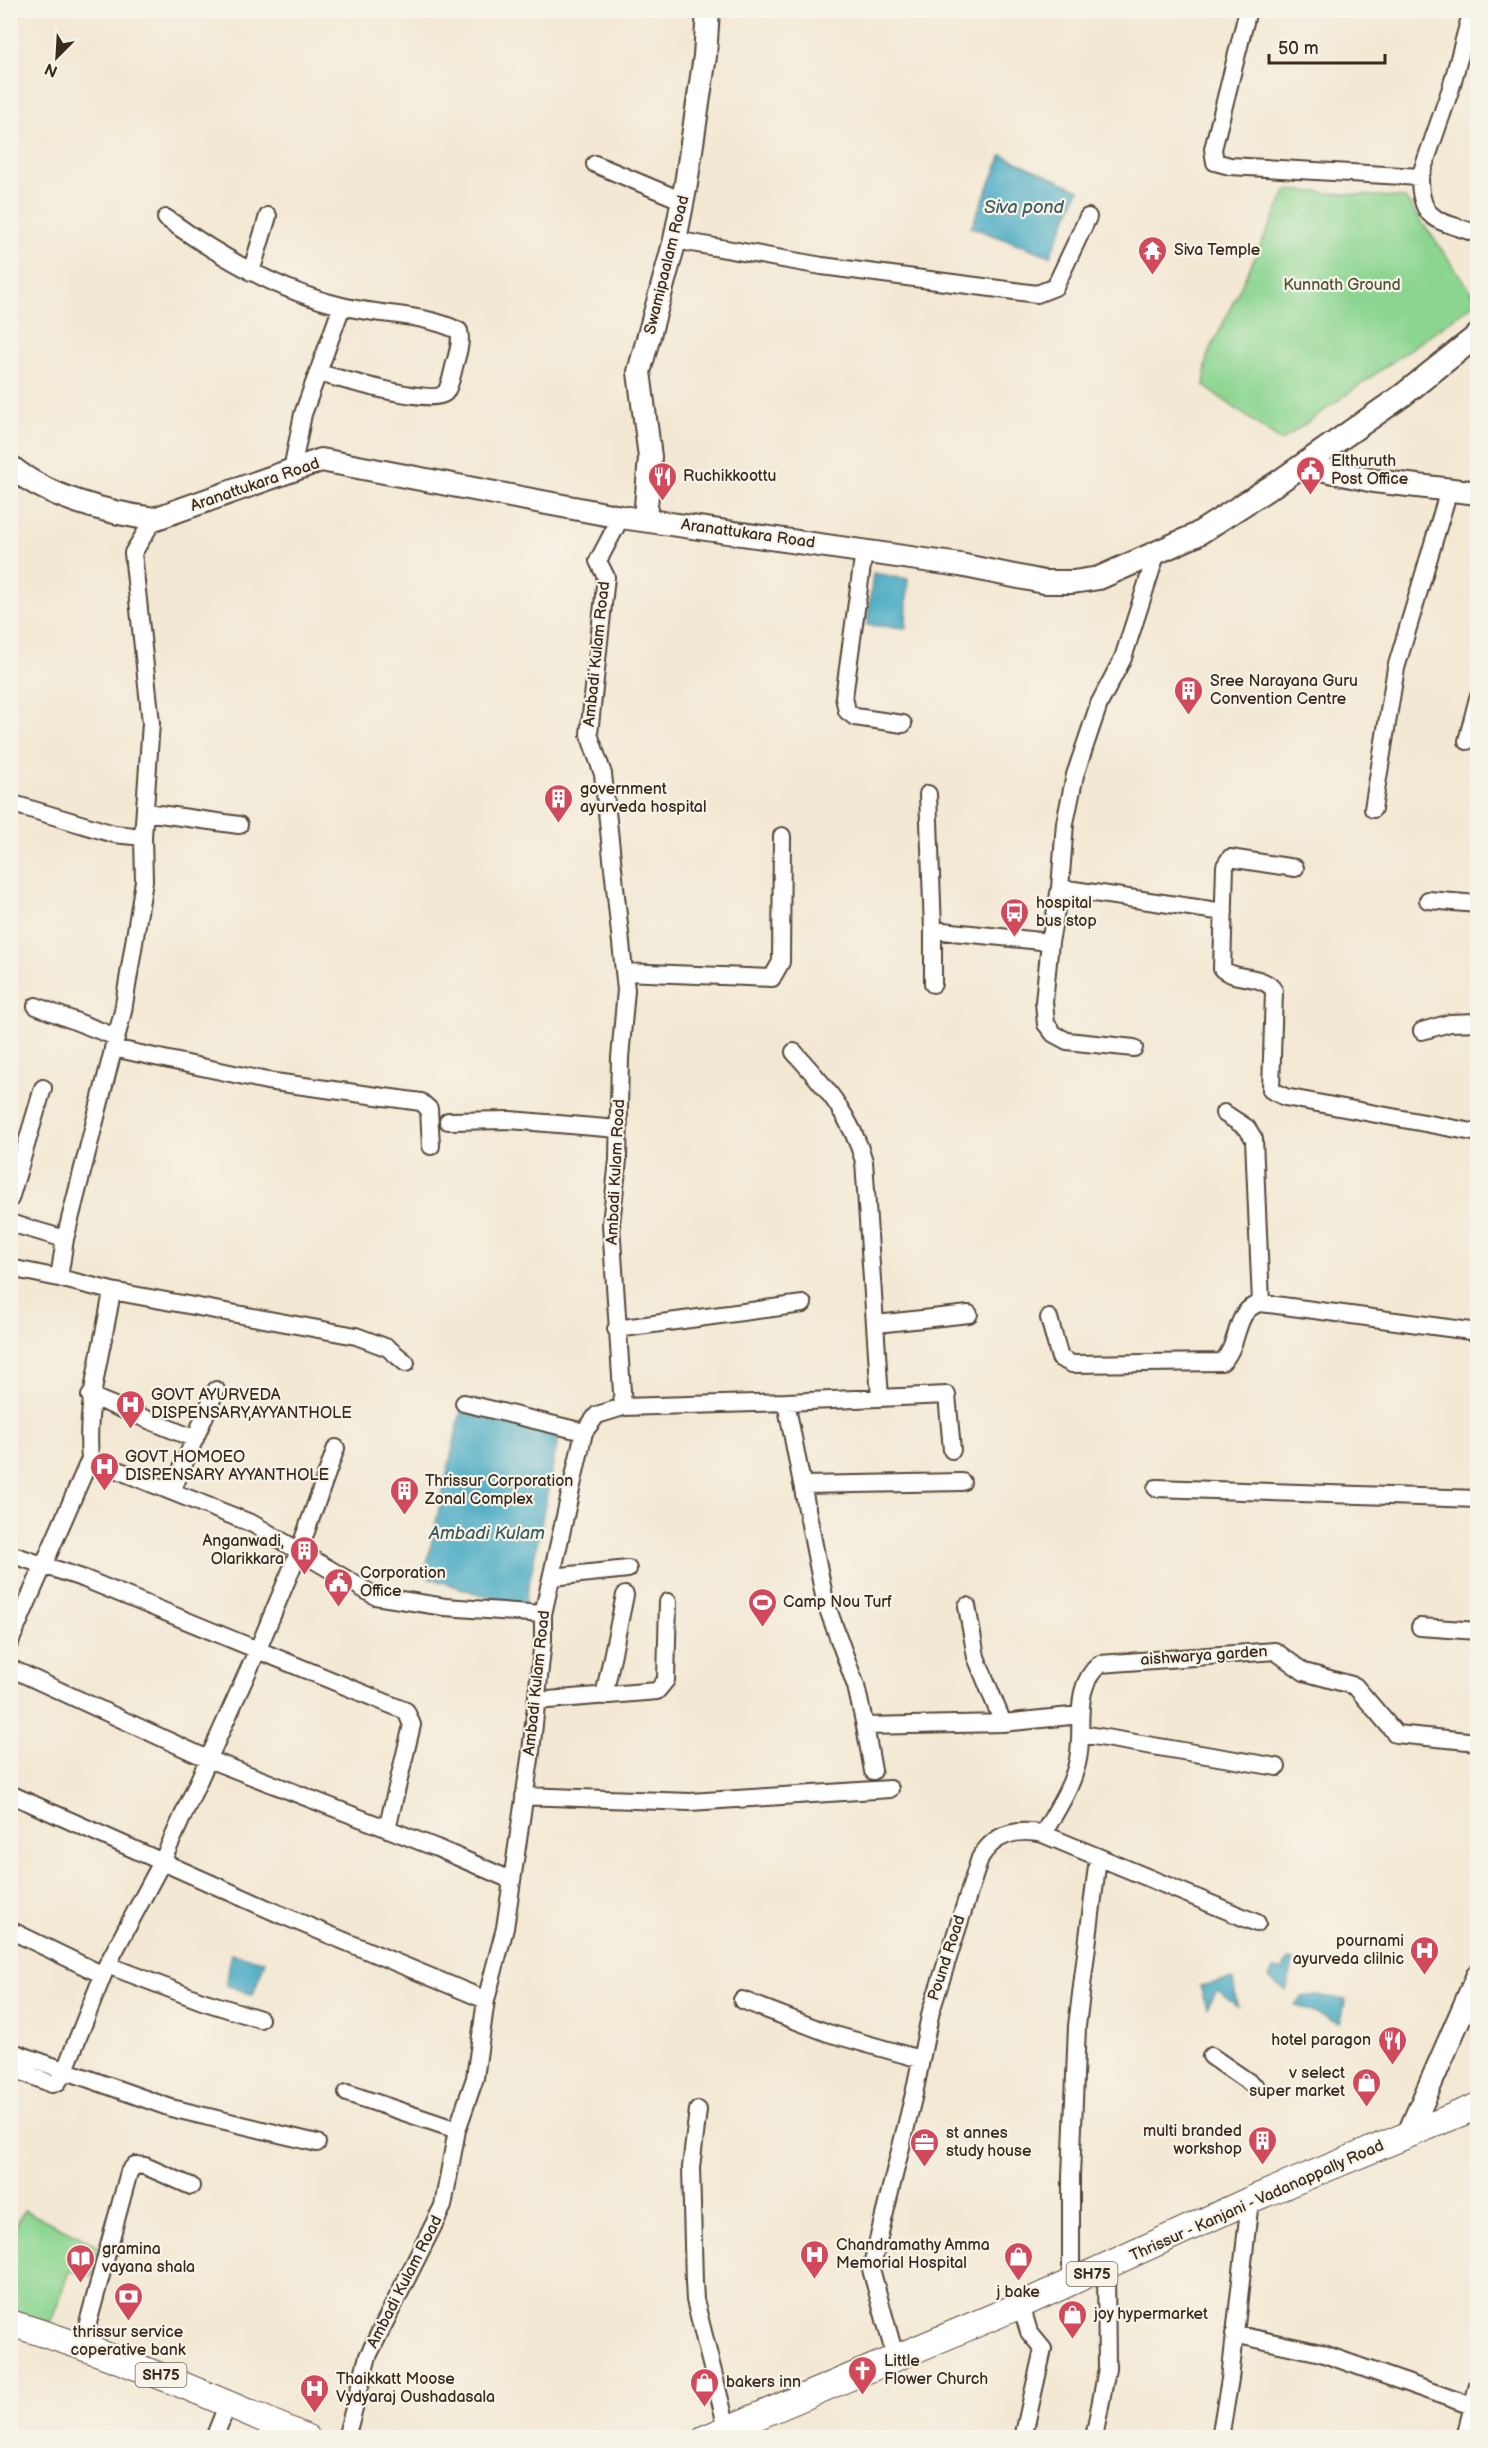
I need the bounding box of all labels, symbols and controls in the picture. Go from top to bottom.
north arrow [27,27,87,87]
scale bar [1269,27,1384,65]
text: 50 m [1278,38,1319,59]
text: N [42,58,61,80]
street label: Swamipaalam Road [641,194,693,336]
water label: Siva pond [984,197,1065,218]
temple icon: Siva Temple [1137,234,1169,276]
place label: Siva Temple [1174,241,1261,260]
park label: Kunnath Ground [1283,276,1401,295]
place label: Elthuruth Post Office [1331,452,1409,489]
street label: Aranattukara Road [188,454,322,516]
public building icon: Elthuruth Post Office [1294,454,1326,496]
restaurant icon: Ruchikkoottu [646,460,678,502]
place label: Ruchikkoottu [683,467,776,486]
street label: Aranattukara Road [680,515,816,553]
street label: Ambadi Kulam Road [580,580,614,728]
place label: Sree Narayana Guru Convention Centre [1210,672,1358,709]
building icon: Sree Narayana Guru Convention Centre [1173,674,1205,716]
place label: government ayurveda hospital [580,780,706,817]
building icon: government ayurveda hospital [543,782,575,824]
place label: hospital bus stop [1036,894,1097,931]
bus stop icon: hospital bus stop [999,896,1031,938]
street label: Ambadi Kulam Road [603,1099,629,1245]
place label: GOVT AYURVEDA DISPENSARY,AYYANTHOLE [151,1386,352,1423]
hospital icon: GOVT AYURVEDA DISPENSARY,AYYANTHOLE [114,1388,146,1430]
place label: GOVT HOMOEO DISPENSARY AYYANTHOLE [125,1448,329,1485]
hospital icon: GOVT HOMOEO DISPENSARY AYYANTHOLE [88,1450,120,1492]
place label: Thrissur Corporation Zonal Complex [424,1472,573,1509]
building icon: Thrissur Corporation Zonal Complex [388,1474,420,1516]
water label: Ambadi Kulam [428,1523,545,1544]
place label: Anganwadi, Olarikkara [202,1532,284,1569]
building icon: Anganwadi, Olarikkara [289,1534,321,1576]
place label: Corporation Office [360,1564,446,1601]
public building icon: Corporation Office [323,1566,355,1608]
sports icon: Camp Nou Turf [746,1586,778,1628]
place label: Camp Nou Turf [783,1593,892,1612]
street label: Ambadi Kulam Road [520,1609,554,1757]
street label: aishwarya garden [1140,1642,1268,1670]
street label: Pound Road [924,1913,970,2003]
place label: pournami ayurveda clilnic [1293,1932,1404,1969]
hospital icon: pournami ayurveda clilnic [1409,1934,1441,1976]
restaurant icon: hotel paragon [1376,2024,1408,2066]
place label: hotel paragon [1271,2031,1371,2050]
place label: v select super market [1249,2064,1345,2101]
shop icon: v select super market [1350,2066,1382,2108]
place label: multi branded workshop [1143,2122,1242,2159]
place label: st annes study house [946,2124,1032,2161]
building icon: multi branded workshop [1247,2124,1279,2166]
office icon: st annes study house [909,2126,941,2168]
street label: Thrissur - Kanjani - Vadanappally Road [1127,2136,1387,2266]
street label: Ambadi Kulam Road [363,2213,447,2351]
place label: Chandramathy Amma Memorial Hospital [836,2236,990,2273]
hospital icon: Chandramathy Amma Memorial Hospital [799,2238,831,2280]
place label: gramina vayana shala [101,2240,195,2277]
shop icon: j bake [1002,2240,1034,2282]
library icon: gramina vayana shala [65,2242,97,2284]
road number: SH75 [1066,2262,1118,2286]
bank icon: thrissur service coperative bank [112,2280,144,2322]
place label: j bake [995,2283,1040,2302]
shop icon: joy hypermarket [1057,2298,1089,2340]
place label: joy hypermarket [1093,2305,1208,2324]
place label: thrissur service coperative bank [70,2323,186,2360]
place label: Little Flower Church [884,2352,988,2389]
church icon: Little Flower Church [847,2354,879,2396]
road number: SH75 [136,2363,186,2387]
shop icon: bakers inn [689,2366,721,2408]
place label: Thaikkatt Moose Vydyaraj Oushadasala [336,2370,495,2407]
hospital icon: Thaikkatt Moose Vydyaraj Oushadasala [299,2372,331,2414]
place label: bakers inn [726,2373,801,2392]

